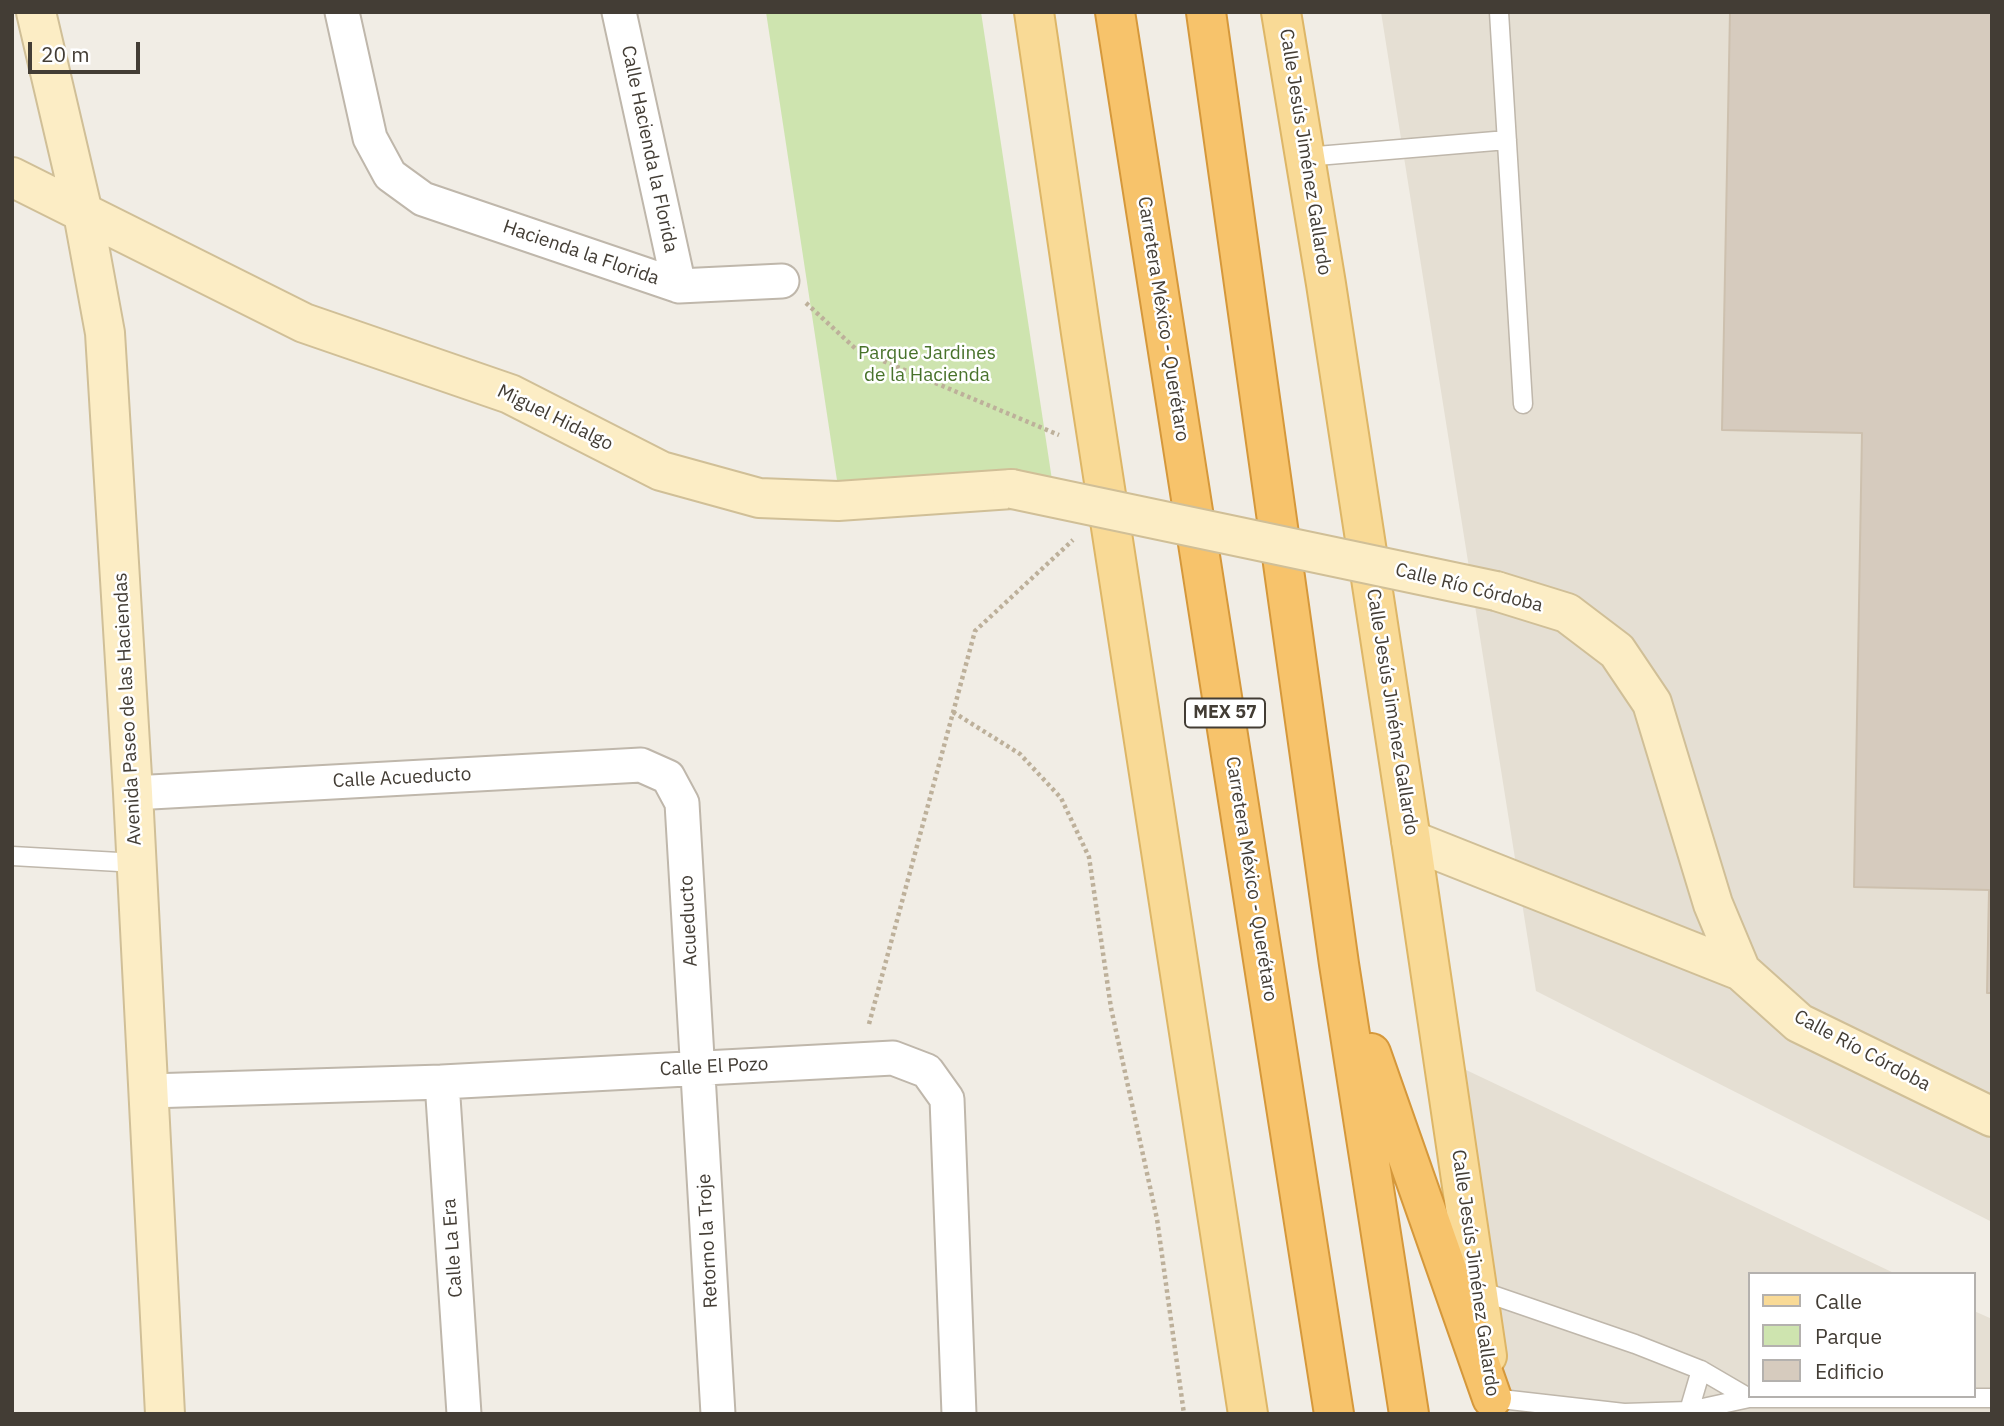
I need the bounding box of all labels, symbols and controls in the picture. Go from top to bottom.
street label: Calle Jesús Jiménez Gallardo [1274,27,1336,277]
scale bar [32,28,144,72]
text: 20 m [41,40,90,68]
street label: Calle Hacienda la Florida [616,43,682,255]
street label: Carretera México - Querétaro [1132,195,1194,443]
street label: Hacienda la Florida [500,216,662,290]
park label: Parque Jardines de la Hacienda [858,343,996,387]
street label: Miguel Hidalgo [493,380,617,456]
street label: Calle Río Córdoba [1393,559,1545,617]
street label: Avenida Paseo de las Haciendas [109,572,147,846]
street label: Calle Jesús Jiménez Gallardo [1361,587,1423,837]
road number: MEX 57 [1185,698,1265,728]
street label: Carretera México - Querétaro [1220,755,1282,1003]
street label: Calle Acueducto [332,763,472,793]
street label: Acueducto [675,875,703,967]
street label: Calle Río Córdoba [1790,1005,1934,1097]
street label: Calle El Pozo [659,1053,769,1081]
street label: Calle Jesús Jiménez Gallardo [1446,1148,1504,1398]
street label: Retorno la Troje [693,1173,723,1309]
street label: Calle La Era [438,1198,468,1298]
legend [1748,1272,1976,1398]
text: Calle [1815,1287,1862,1315]
text: Parque [1815,1322,1882,1350]
text: Edificio [1815,1357,1884,1385]

